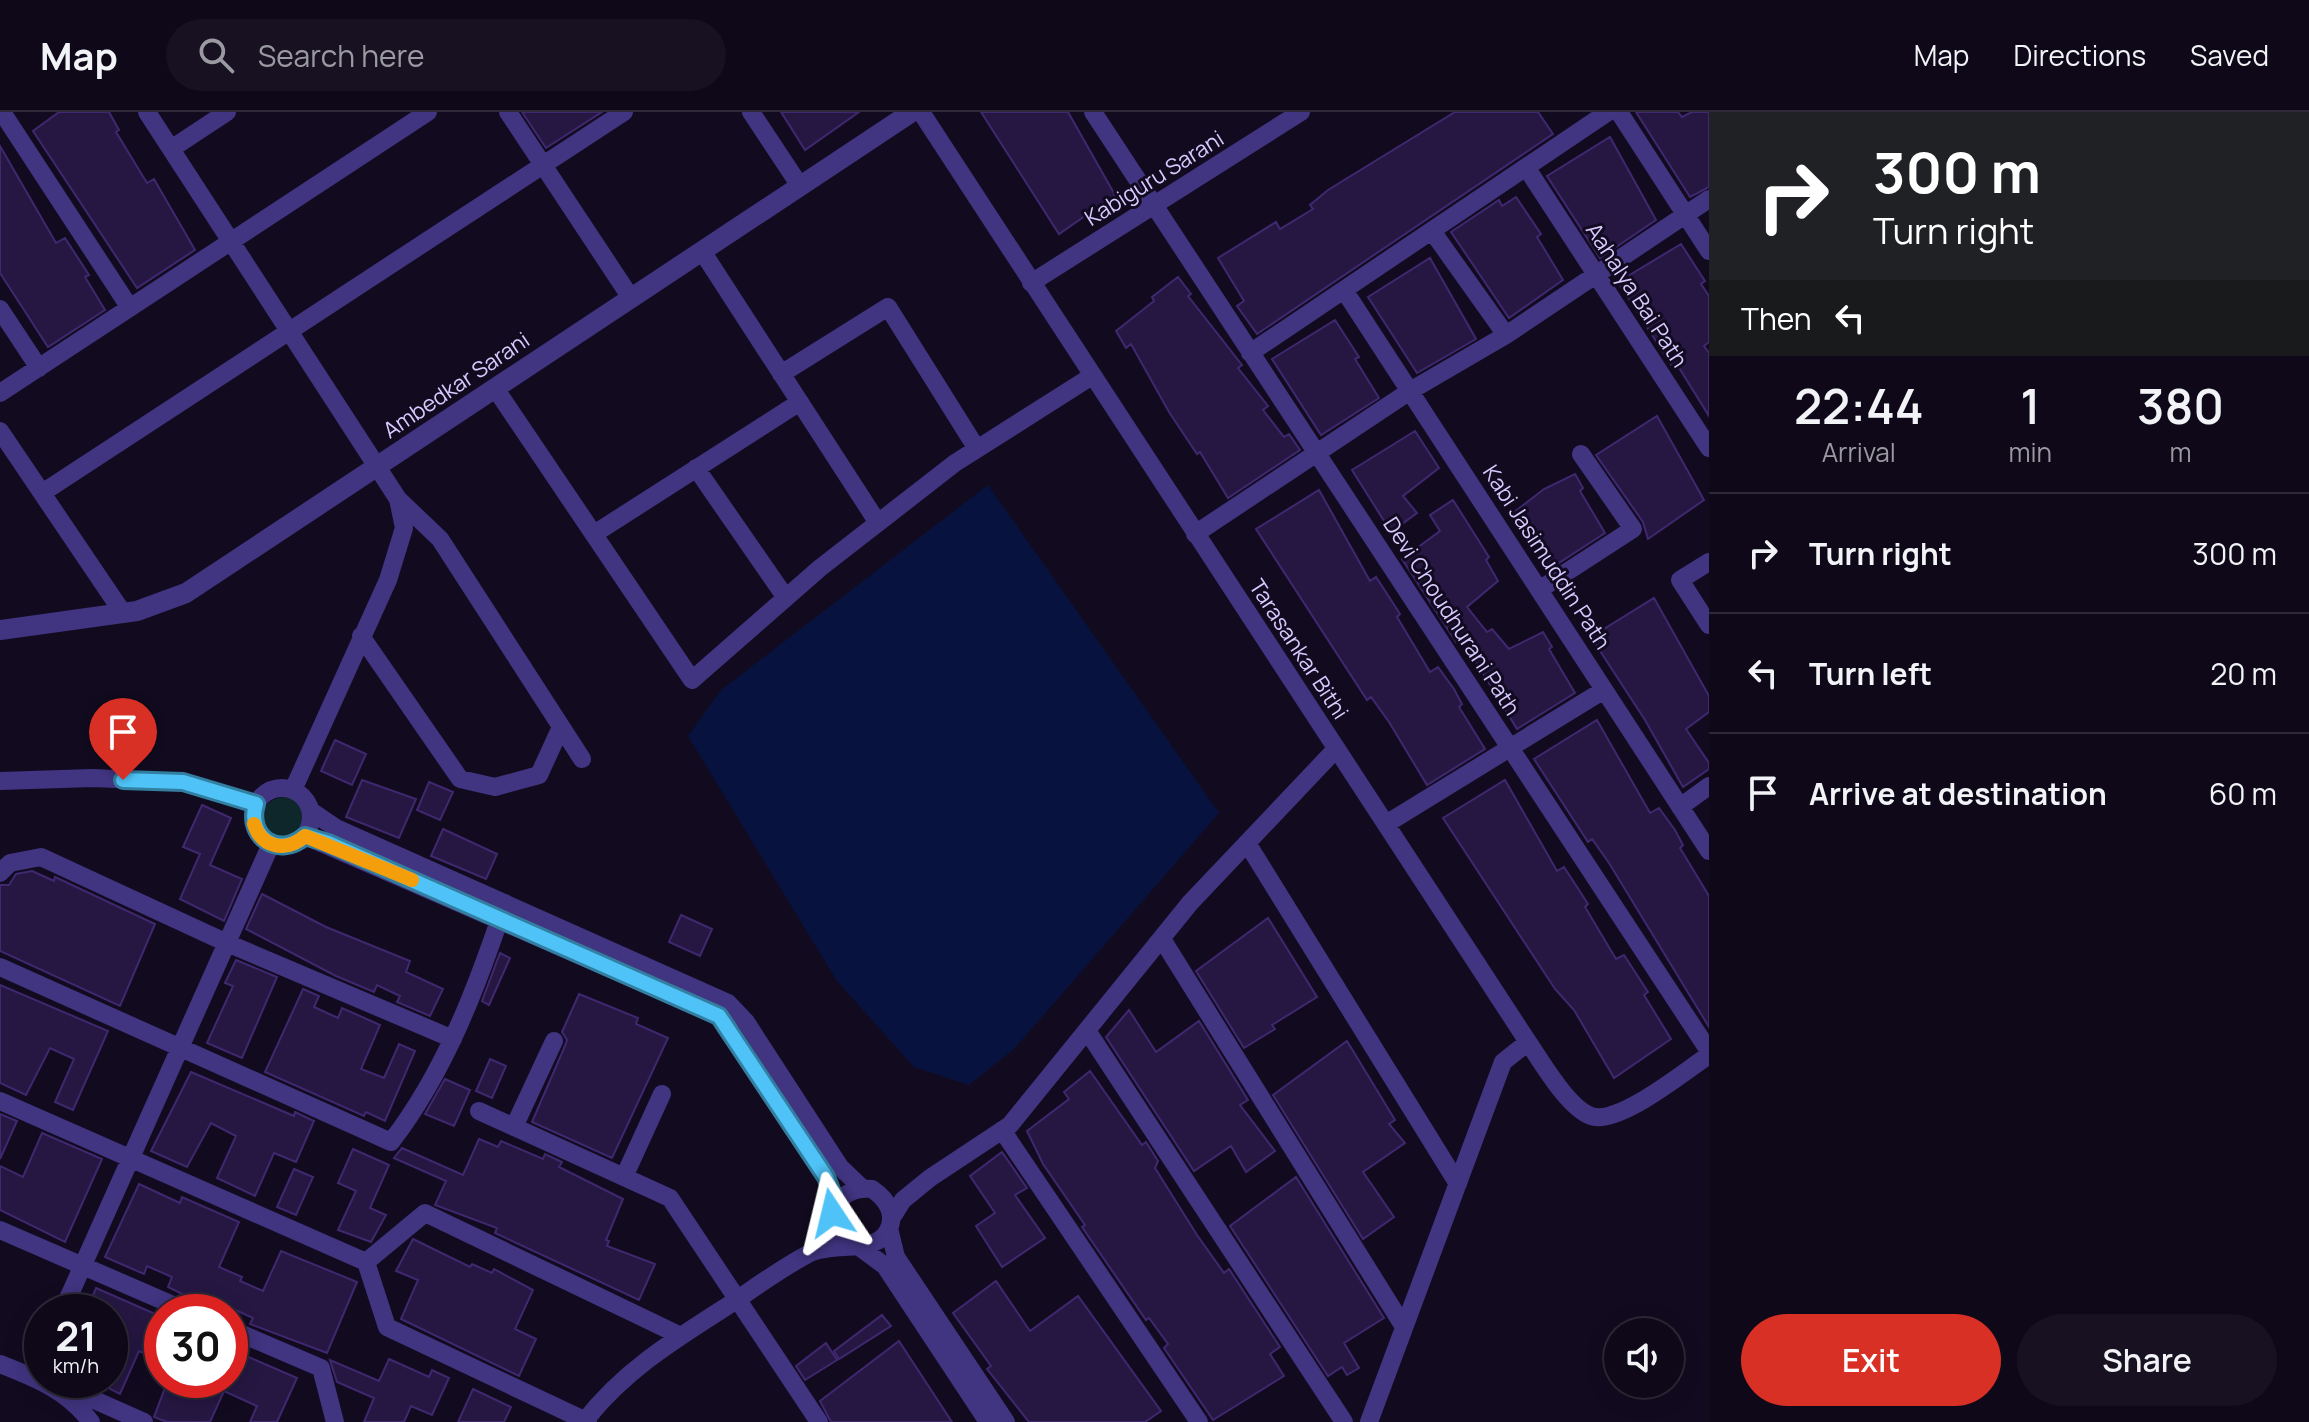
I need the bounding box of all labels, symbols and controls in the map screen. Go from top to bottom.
search box [166,19,726,91]
text: Map [40,29,118,81]
icon: search [194,33,238,77]
text: Search here [258,35,425,76]
text: Map [1914,36,1969,74]
text: Directions [2013,36,2146,74]
text: Saved [2190,36,2269,74]
street label: Kabiguru Sarani [1079,123,1229,233]
text: 300 m [1873,133,2041,210]
icon: right [1741,144,1845,248]
text: Turn right [1873,206,2034,255]
street label: Aahalya Bai Path [1579,217,1695,373]
icon: left [1828,296,1872,340]
text: Then [1741,298,1812,339]
street label: Ambedkar Sarani [377,325,535,445]
text: 22:44 [1794,373,1924,438]
text: 1 [2020,373,2040,438]
text: 380 [2137,373,2224,438]
text: Arrival [1822,434,1896,470]
text: min [2008,434,2052,470]
text: m [2170,434,2192,470]
street label: Kabi Jasimuddin Path [1476,459,1618,655]
street label: Devi Choudhurani Path [1376,511,1528,721]
icon: right [1741,531,1785,575]
text: Turn right [1809,533,1952,574]
text: 300 m [2192,533,2277,574]
street label: Tarasankar Bithi [1242,573,1356,725]
icon: left [1741,651,1785,695]
text: Turn left [1809,653,1932,694]
text: 20 m [2210,653,2277,694]
pin [89,698,157,780]
icon: arrive [101,710,145,754]
icon: arrive [1741,771,1785,815]
text: Arrive at destination [1809,773,2107,814]
text: 60 m [2209,773,2277,814]
position arrow [790,1171,874,1255]
speed limit sign: 30 [144,1294,248,1398]
text: 21 [55,1308,97,1363]
button: Exit [1741,1314,2001,1406]
button: Share [2017,1314,2277,1406]
map controls [1604,1318,1684,1398]
button: sound [1604,1318,1684,1398]
text: km/h [53,1352,99,1379]

